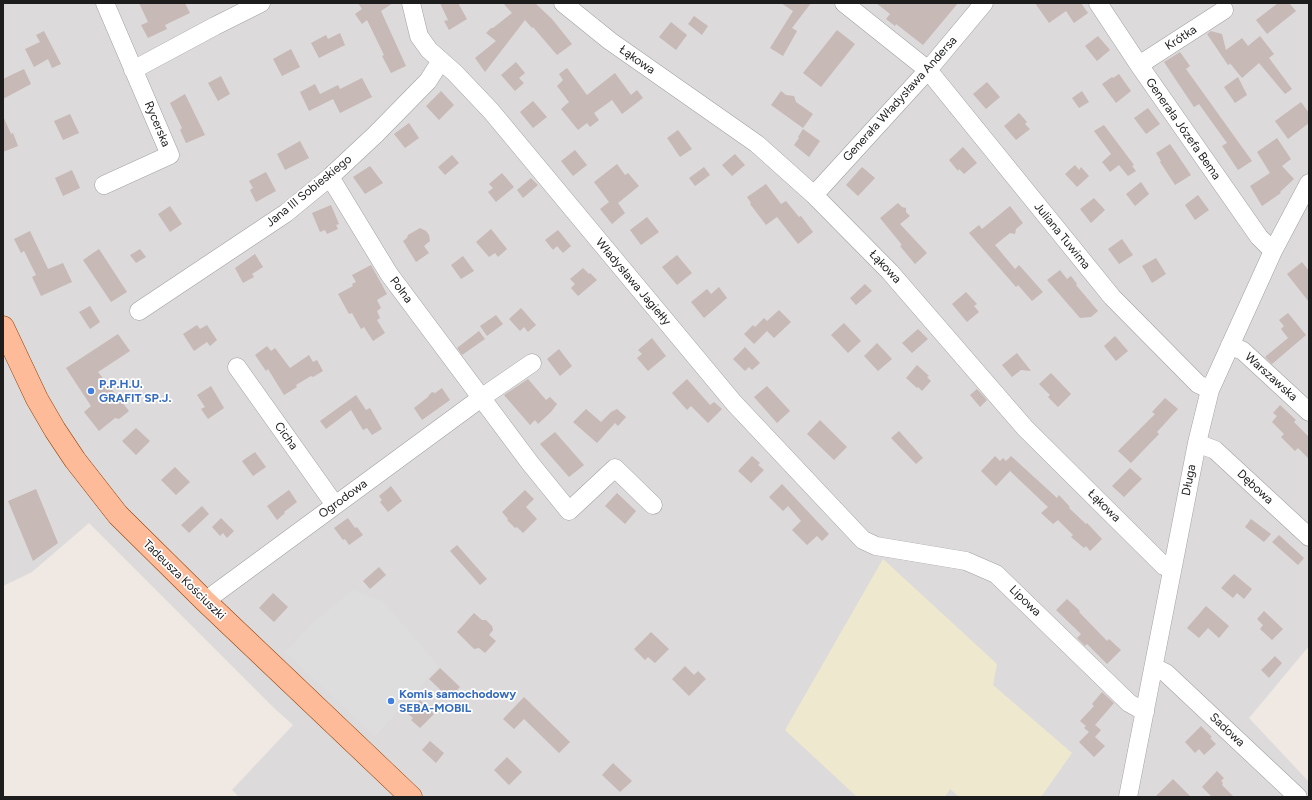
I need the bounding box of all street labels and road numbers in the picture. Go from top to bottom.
street label: Krótka [1163,23,1199,53]
street label: Generała Władysława Andersa [840,33,960,165]
street label: Łąkowa [616,43,658,77]
street label: Generała Józefa Bema [1142,75,1224,183]
street label: Rycerska [141,99,173,149]
street label: Jana III Sobieskiego [263,152,355,230]
street label: Juliana Tuwima [1031,200,1093,272]
street label: Władysława Jagiełły [592,235,674,329]
street label: Łąkowa [866,247,904,287]
street label: Polna [386,274,416,306]
street label: Warszawska [1242,350,1300,404]
street label: Cicha [271,419,301,453]
street label: Długa [1179,463,1199,497]
street label: Dębowa [1234,467,1276,507]
street label: Ogrodowa [316,477,370,521]
street label: Łąkowa [1085,487,1123,525]
street label: Tadeusza Kościuszki [140,537,228,623]
street label: Lipowa [1006,583,1044,619]
street label: Sadowa [1206,710,1248,750]

